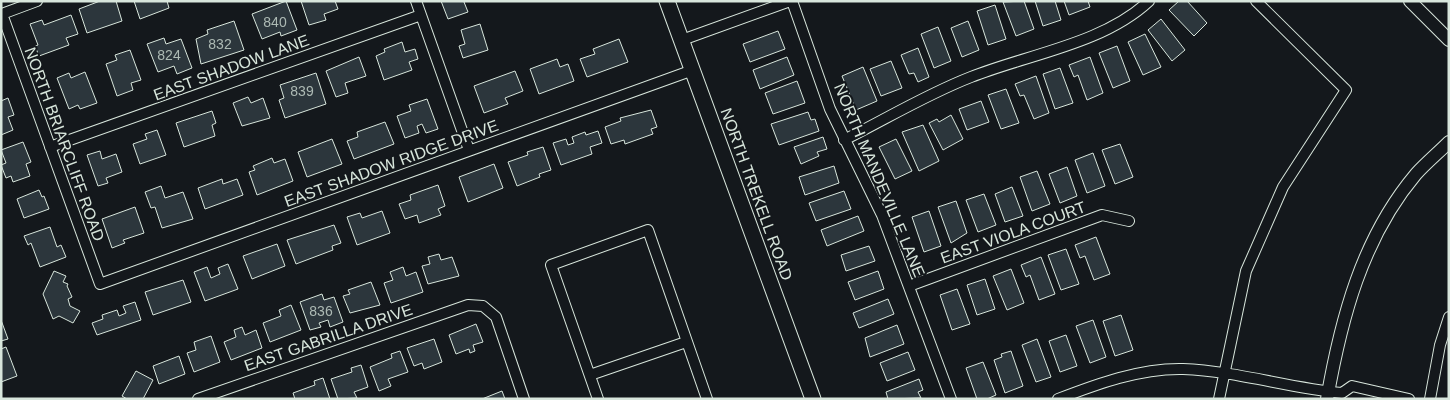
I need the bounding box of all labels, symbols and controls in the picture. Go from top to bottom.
house number: 840 [263,14,287,30]
street label: EAST SHADOW LANE [151,31,311,104]
house number: 832 [208,36,232,52]
street label: NORTH BRIARCLIFF ROAD [21,45,108,243]
house number: 824 [157,47,181,63]
street label: NORTH MANDEVILLE LANE [831,81,928,280]
house number: 839 [290,83,314,99]
street label: NORTH TREKELL ROAD [717,106,796,283]
street label: EAST SHADOW RIDGE DRIVE [282,117,500,210]
street label: EAST VIOLA COURT [938,198,1088,267]
street label: EAST GABRILLA DRIVE [242,301,414,374]
house number: 836 [309,303,333,319]

